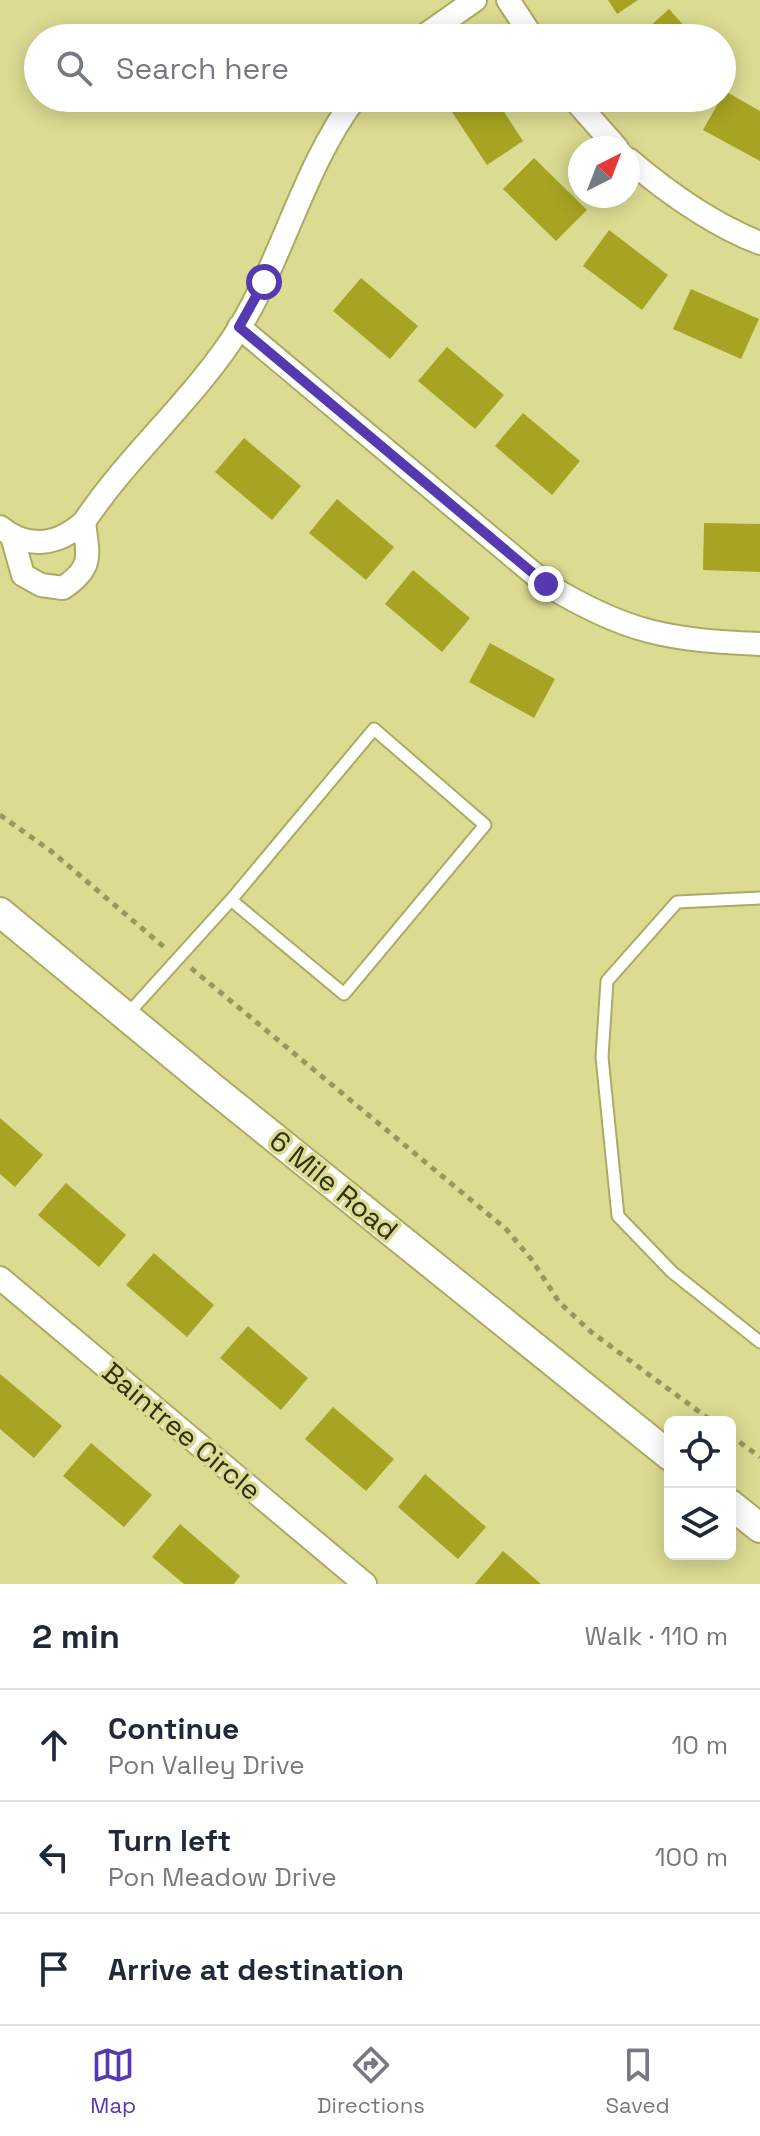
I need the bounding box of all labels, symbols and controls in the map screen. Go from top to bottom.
search box [24,24,736,112]
icon: search [52,46,96,90]
text: Search here [116,49,289,88]
north arrow [568,136,640,208]
route start [246,264,282,300]
route end [528,566,564,602]
street label: 6 Mile Road [263,1122,405,1248]
street label: Baintree Circle [95,1354,269,1508]
map controls [664,1416,736,1560]
button: locate [664,1416,736,1488]
button: layers [664,1488,736,1560]
text: 2 min [32,1615,120,1658]
text: Walk · 110 m [585,1619,728,1653]
text: Continue [108,1709,239,1748]
icon: ahead [32,1723,76,1767]
text: 10 m [671,1728,728,1762]
text: Pon Valley Drive [108,1748,305,1782]
text: Turn left [108,1821,231,1860]
icon: left [32,1835,76,1879]
text: 100 m [655,1840,728,1874]
text: Pon Meadow Drive [108,1860,337,1894]
icon: arrive [32,1947,76,1991]
text: Arrive at destination [108,1950,404,1989]
tab: Map [90,2043,136,2119]
tab: Directions [317,2043,425,2119]
tab: Saved [605,2043,670,2119]

